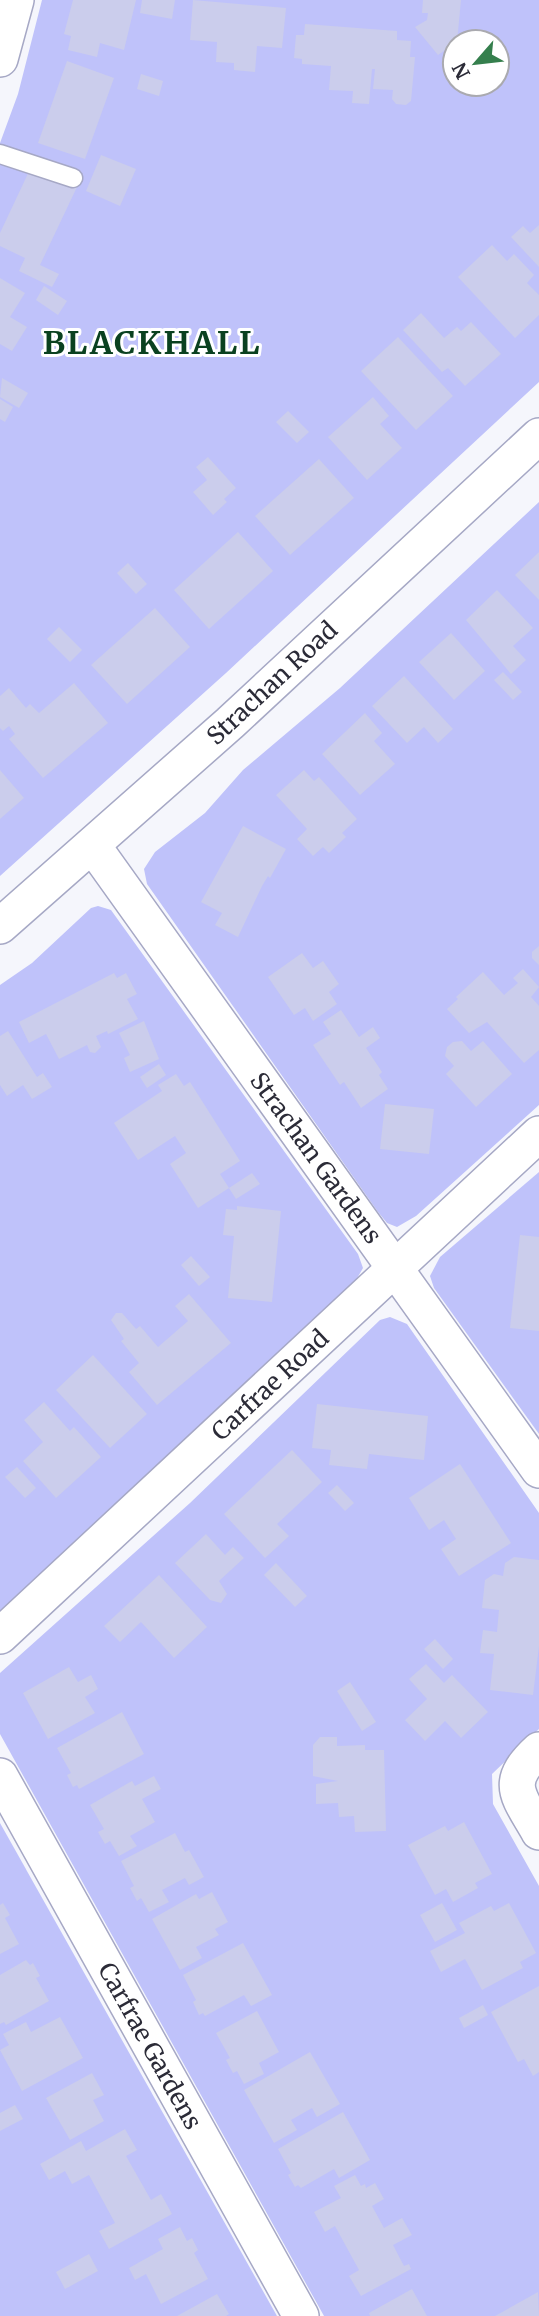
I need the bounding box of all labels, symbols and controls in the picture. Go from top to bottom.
north arrow [441,28,511,98]
text: N [447,59,475,83]
district label: BLACKHALL [43,323,261,363]
street label: Strachan Road [200,615,344,751]
street label: Strachan Gardens [243,1066,389,1250]
street label: Carfrae Road [205,1323,335,1447]
street label: Carfrae Gardens [91,1957,209,2135]

